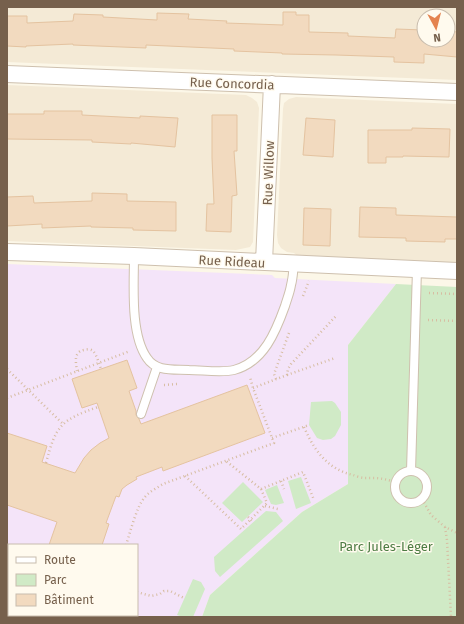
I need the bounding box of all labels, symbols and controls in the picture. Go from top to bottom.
north arrow [416,8,456,48]
text: N [433,31,442,44]
street label: Rue Concordia [189,75,275,92]
street label: Rue Willow [260,140,277,206]
street label: Rue Rideau [198,252,266,271]
park label: Parc Jules-Léger [339,539,433,554]
legend [8,544,138,616]
text: Route [44,553,76,567]
text: Parc [44,573,67,587]
text: Bâtiment [44,593,94,607]

